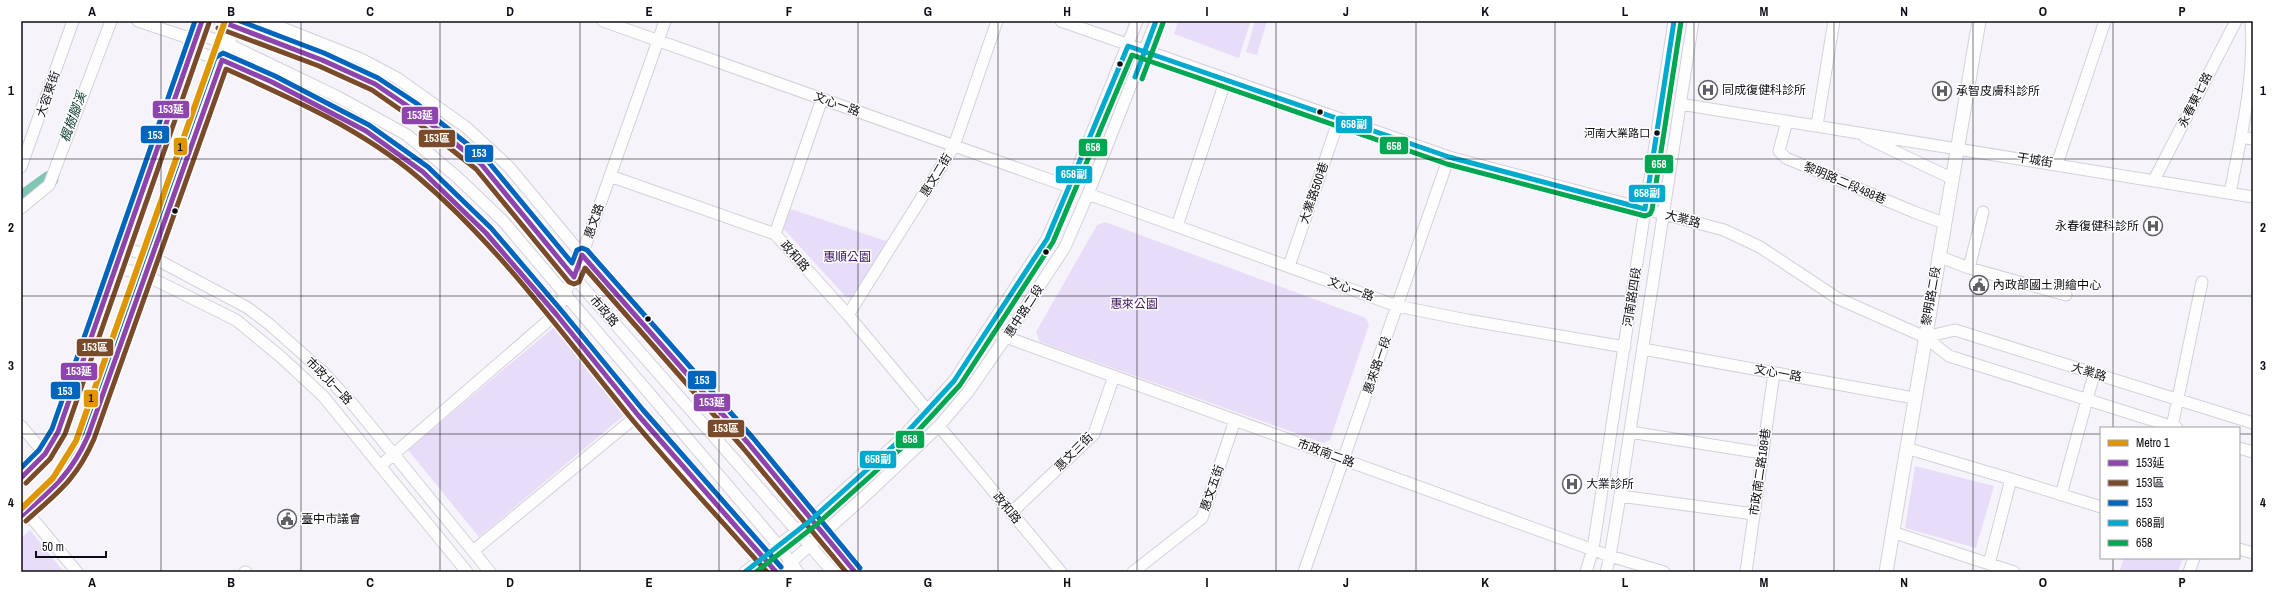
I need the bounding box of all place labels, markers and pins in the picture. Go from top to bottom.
unlabelled marker [1115,59,1125,69]
hospital icon: 同成復健科診所 [1697,79,1719,101]
hospital icon: 承智皮膚科診所 [1931,80,1953,102]
place label: 同成復健科診所 [1722,82,1806,98]
place label: 承智皮膚科診所 [1956,83,2040,99]
unlabelled marker [1315,107,1325,117]
place label: 河南大業路口 [1584,126,1650,140]
marker: 河南大業路口 [1652,128,1662,138]
unlabelled marker [170,206,180,216]
hospital icon: 永春復健科診所 [2142,215,2164,237]
place label: 永春復健科診所 [2055,218,2139,234]
unlabelled marker [1041,247,1051,257]
public building icon: 內政部國土測繪中心 [1968,274,1990,296]
place label: 內政部國土測繪中心 [1993,277,2101,293]
unlabelled marker [643,314,653,324]
hospital icon: 大業診所 [1561,473,1583,495]
place label: 大業診所 [1586,476,1634,492]
public building icon: 臺中市議會 [276,508,298,530]
place label: 臺中市議會 [301,511,361,527]

